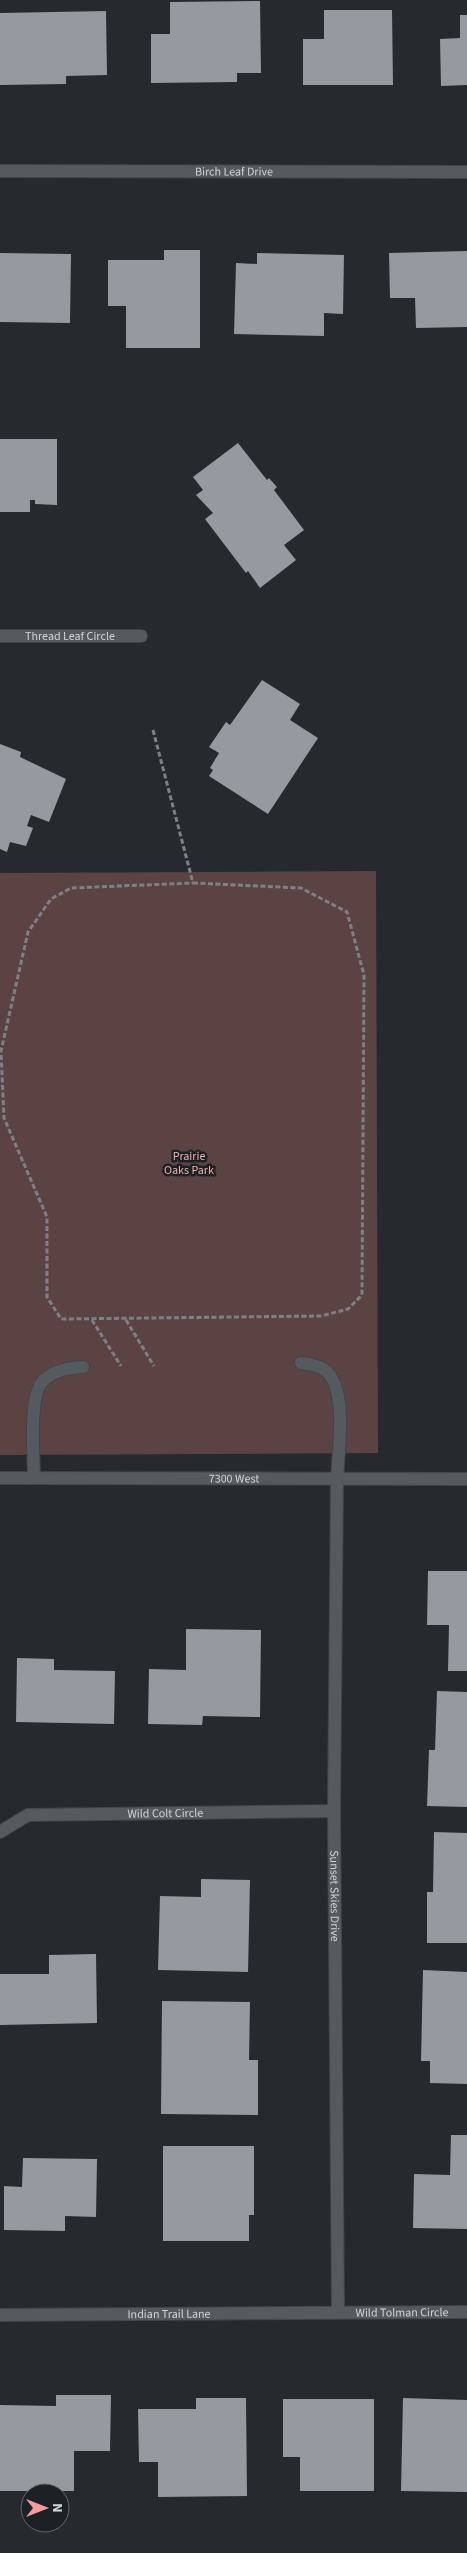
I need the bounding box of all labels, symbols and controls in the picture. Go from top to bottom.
street label: Birch Leaf Drive [195,163,273,180]
street label: Thread Leaf Circle [25,628,115,645]
park label: Prairie Oaks Park [164,1148,214,1179]
street label: 7300 West [209,1470,259,1487]
street label: Wild Colt Circle [127,1804,203,1822]
street label: Sunset Skies Drive [326,1850,344,1942]
street label: Wild Tolman Circle [355,2304,449,2321]
street label: Indian Trail Lane [127,2305,211,2323]
north arrow [20,2483,70,2533]
text: N [47,2503,67,2513]

